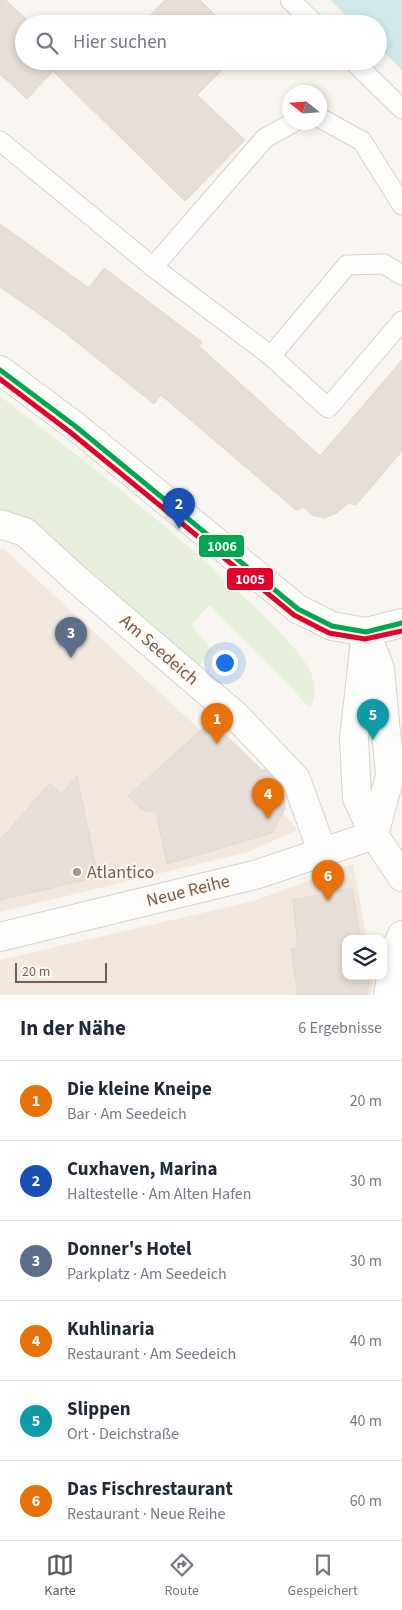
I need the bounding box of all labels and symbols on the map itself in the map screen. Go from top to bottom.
north arrow [282,85,327,130]
pin: 2 [163,488,195,529]
line badge: 1006 [198,534,245,558]
text: 1006 [207,537,237,557]
line badge: 1005 [226,567,274,591]
text: 1005 [235,570,265,590]
street label: Am Seedeich [114,609,204,691]
pin: 3 [55,617,87,658]
your location [212,650,238,676]
pin: 5 [357,699,389,740]
pin: 1 [201,703,233,744]
pin: 4 [252,778,284,819]
place label: Atlantico [87,860,154,885]
pin: 6 [312,860,344,901]
marker: Atlantico [71,866,83,878]
street label: Neue Reihe [144,869,232,913]
scale bar [15,960,108,983]

